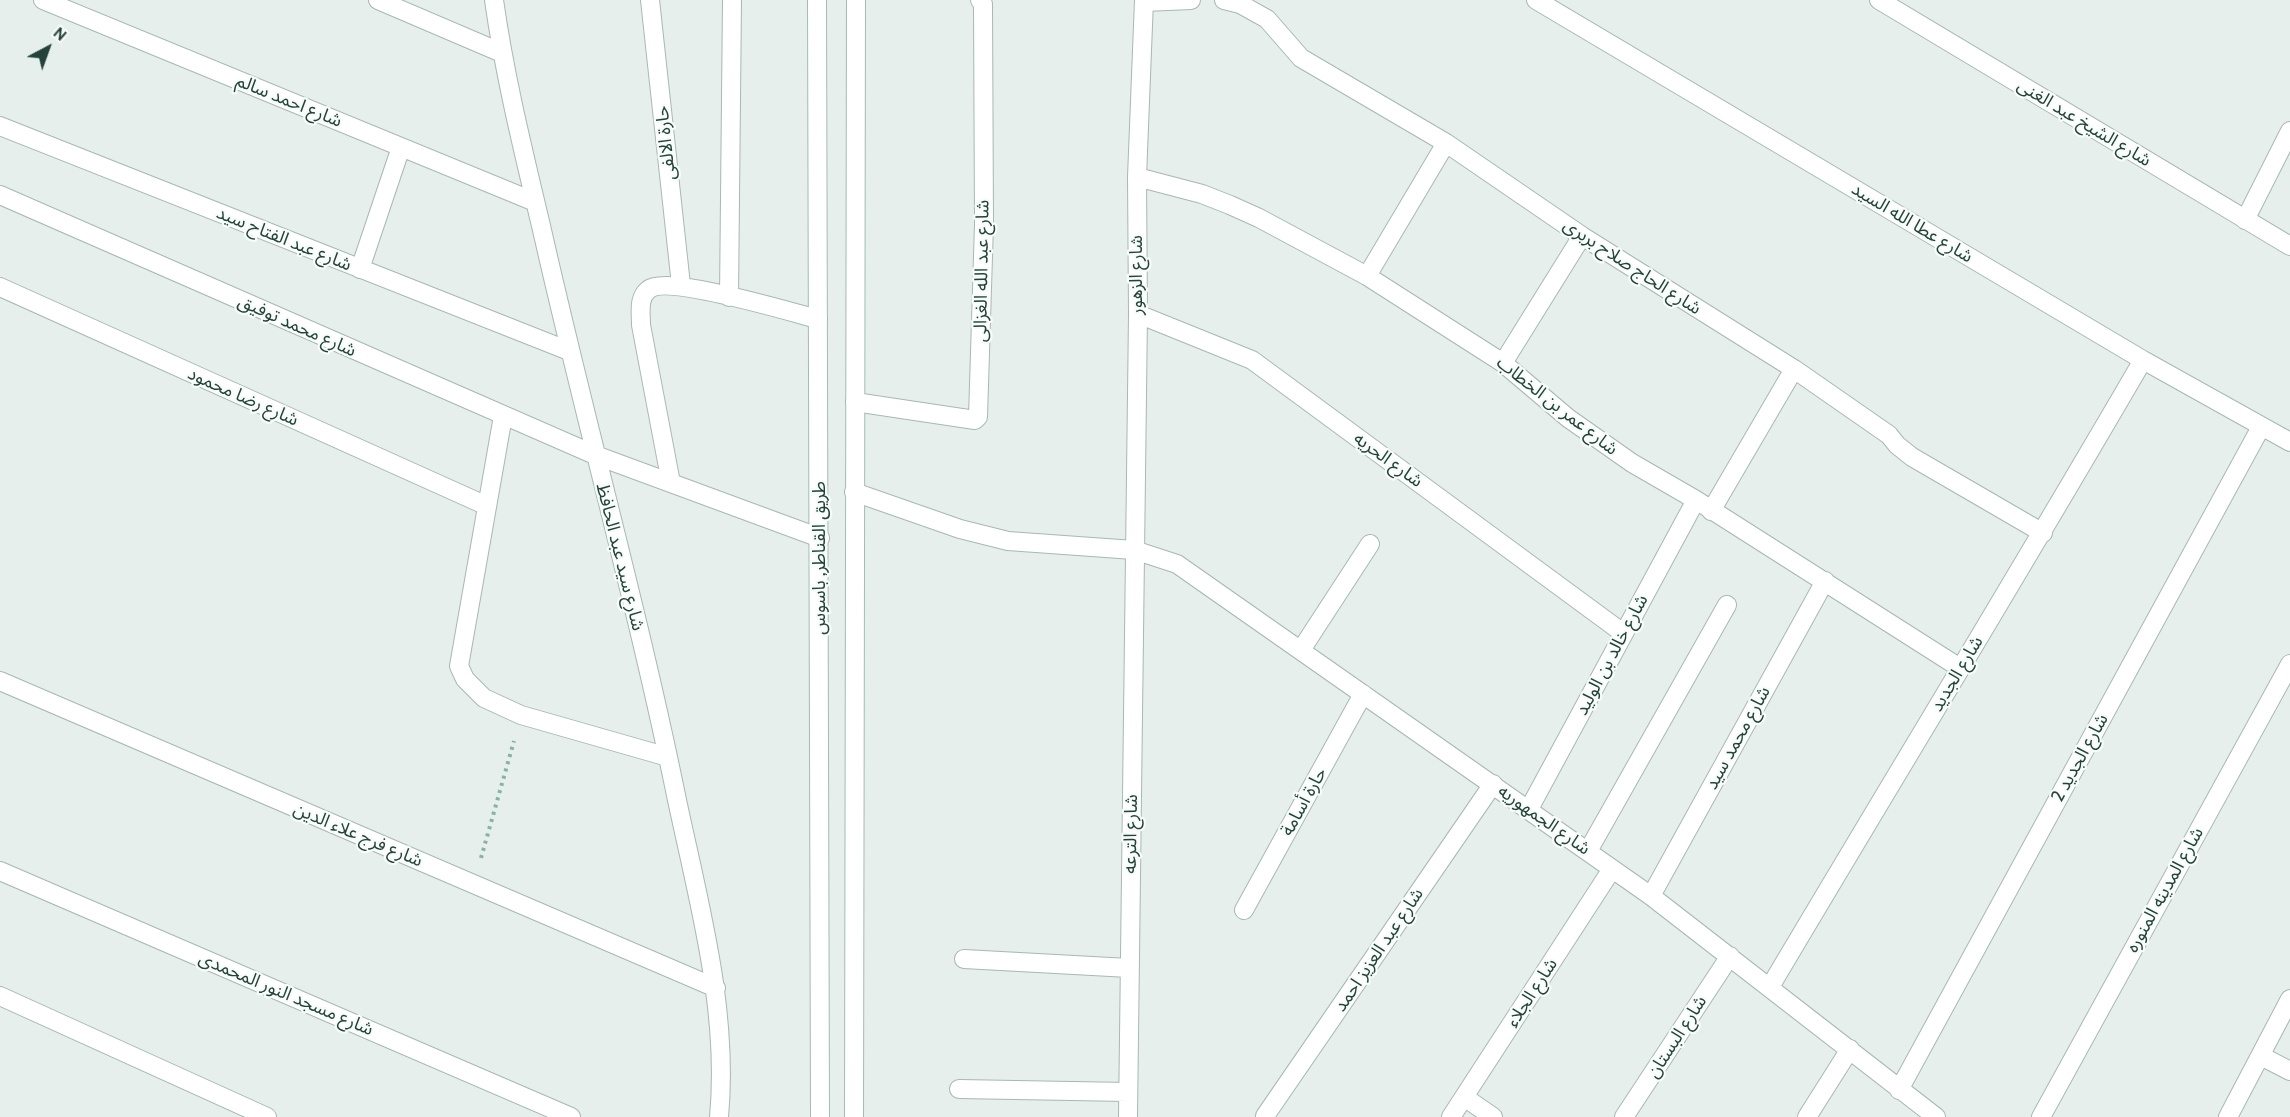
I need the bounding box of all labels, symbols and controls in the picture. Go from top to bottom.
north arrow [18,18,78,78]
text: N [50,23,71,45]
street label: شارع احمد سالم [233,70,345,132]
street label: شارع الشيخ عبد الغنى [2013,74,2155,172]
street label: حارة الالفى [651,105,681,181]
street label: شارع عطا الله السيد [1847,178,1977,268]
street label: شارع عبد الله الغزالى [970,200,994,342]
street label: شارع عبد الفتاح سيد [213,202,355,276]
street label: شارع الحاج صلاح بربرى [1559,214,1705,320]
street label: شارع الزهور [1126,235,1148,315]
street label: شارع محمد توفيق [234,290,360,362]
street label: شارع عمر بن الخطاب [1492,352,1622,460]
street label: شارع رضا محمود [184,363,302,431]
street label: شارع الحريه [1349,428,1427,492]
street label: شارع سيد عبد الحافظ [591,481,649,633]
street label: طريق القناطر, باسوس [809,481,831,635]
street label: شارع خالد بن الوليد [1571,591,1653,719]
street label: شارع الجديد [1926,632,1988,716]
street label: شارع محمد سيد [1701,683,1775,793]
street label: شارع الجديد 2 [2047,710,2113,806]
street label: حارة أسامة [1276,764,1332,840]
street label: شارع الجمهوريه [1494,780,1594,860]
street label: شارع الترعه [1120,794,1142,874]
street label: شارع فرج علاء الدين [290,798,426,872]
street label: شارع المدينه المنوره [2122,824,2208,956]
street label: شارع عبد العزيز احمد [1330,884,1428,1016]
street label: شارع مسجد النور المحمدى [195,947,377,1041]
street label: شارع الجلاء [1502,955,1562,1031]
street label: شارع البستان [1642,992,1712,1082]

